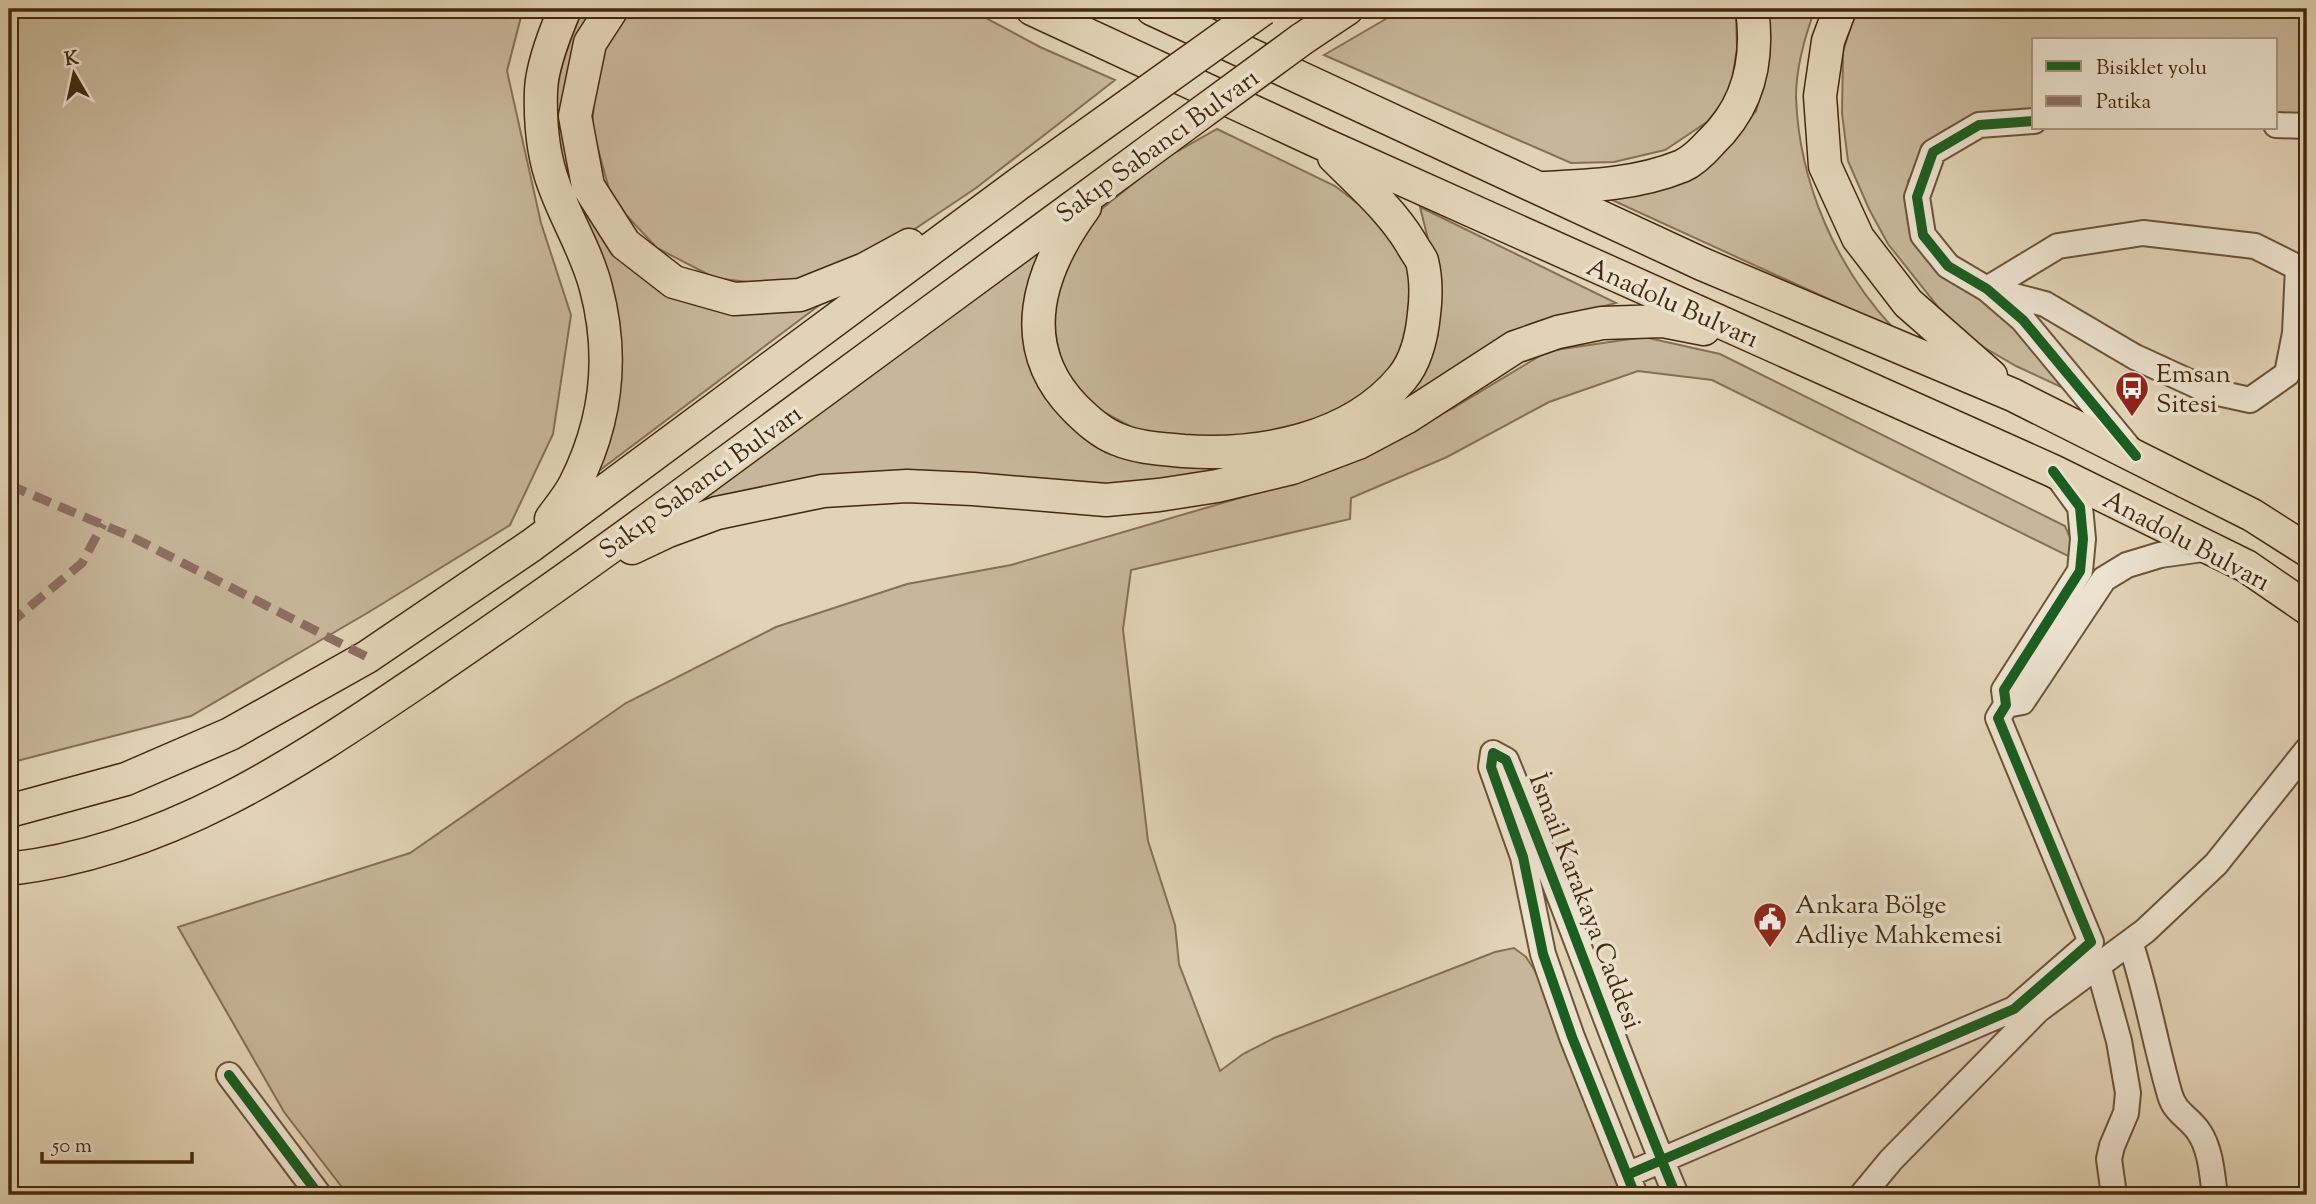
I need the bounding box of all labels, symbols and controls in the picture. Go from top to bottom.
north arrow [38,38,108,108]
legend [2032,38,2278,130]
text: K [63,45,81,74]
text: Bisiklet yolu [2096,54,2207,84]
street label: Sakıp Sabancı Bulvarı [1049,61,1268,233]
text: Patika [2096,88,2152,118]
street label: Anadolu Bulvarı [1580,250,1764,359]
place label: Emsan Sitesi [2156,357,2231,424]
bus stop icon: Emsan Sitesi [2113,369,2151,418]
street label: Sakıp Sabancı Bulvarı [592,397,811,569]
street label: Anadolu Bulvarı [2096,482,2276,602]
street label: İsmail Karakaya Caddesi [1518,768,1650,1035]
place label: Ankara Bölge Adliye Mahkemesi [1795,888,2002,955]
public building icon: Ankara Bölge Adliye Mahkemesi [1751,900,1789,949]
scale bar [42,1120,192,1164]
text: 50 m [51,1132,92,1162]

